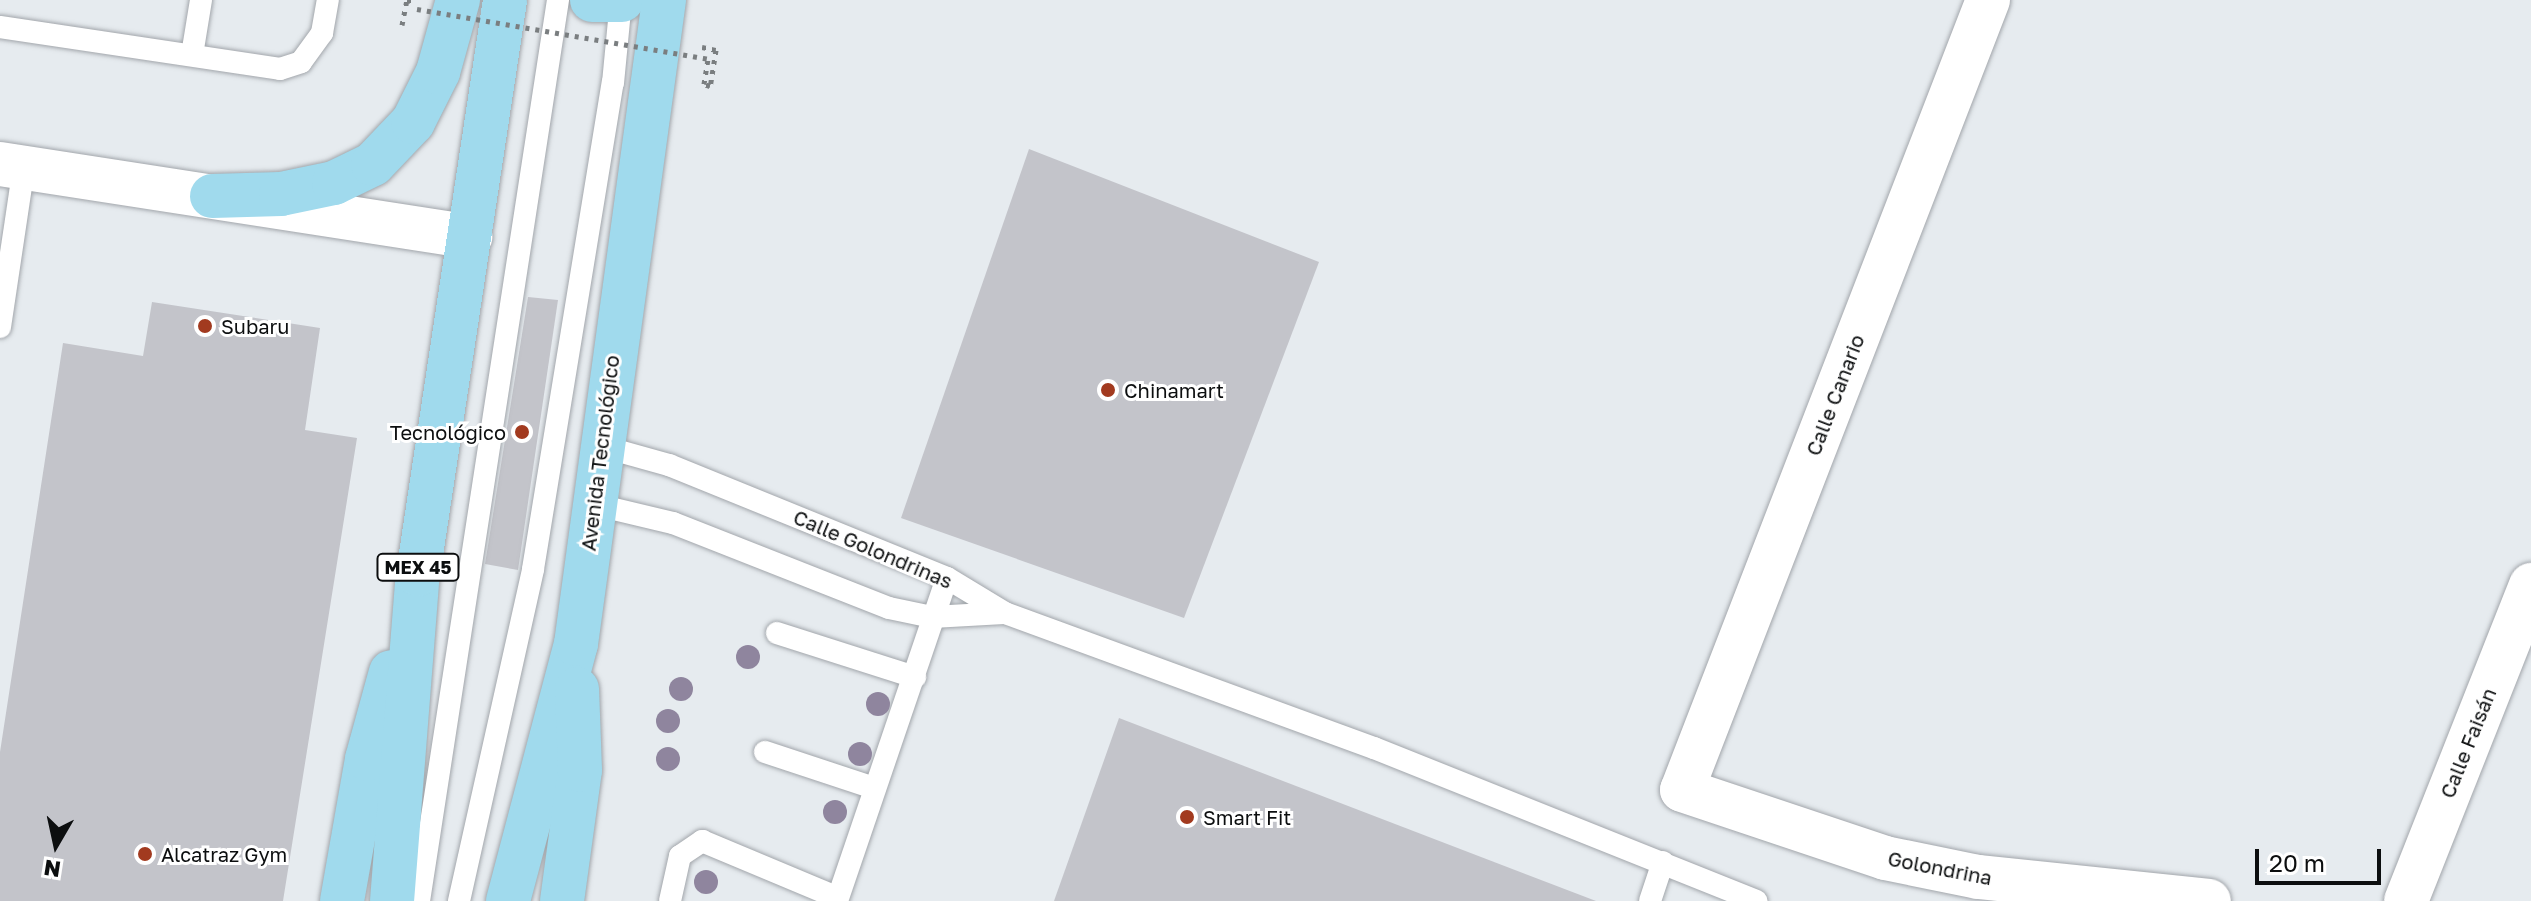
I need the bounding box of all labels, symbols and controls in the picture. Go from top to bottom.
place label: Subaru [221,314,289,338]
marker: Subaru [196,317,214,335]
street label: Calle Canario [1801,331,1869,459]
street label: Avenida Tecnológico [576,354,624,552]
place label: Chinamart [1124,378,1224,402]
marker: Chinamart [1099,381,1117,399]
place label: Tecnológico [390,420,506,444]
marker: Tecnológico [513,423,531,441]
street label: Calle Golondrinas [790,505,956,593]
road number: MEX 45 [376,553,460,581]
street label: Calle Faisán [2435,685,2501,801]
north arrow [16,805,96,885]
place label: Smart Fit [1203,805,1291,829]
marker: Smart Fit [1178,808,1196,826]
scale bar [2259,833,2385,883]
place label: Alcatraz Gym [161,842,287,866]
marker: Alcatraz Gym [136,845,154,863]
street label: Golondrina [1886,846,1994,890]
text: 20 m [2269,848,2325,877]
text: N [42,855,63,884]

